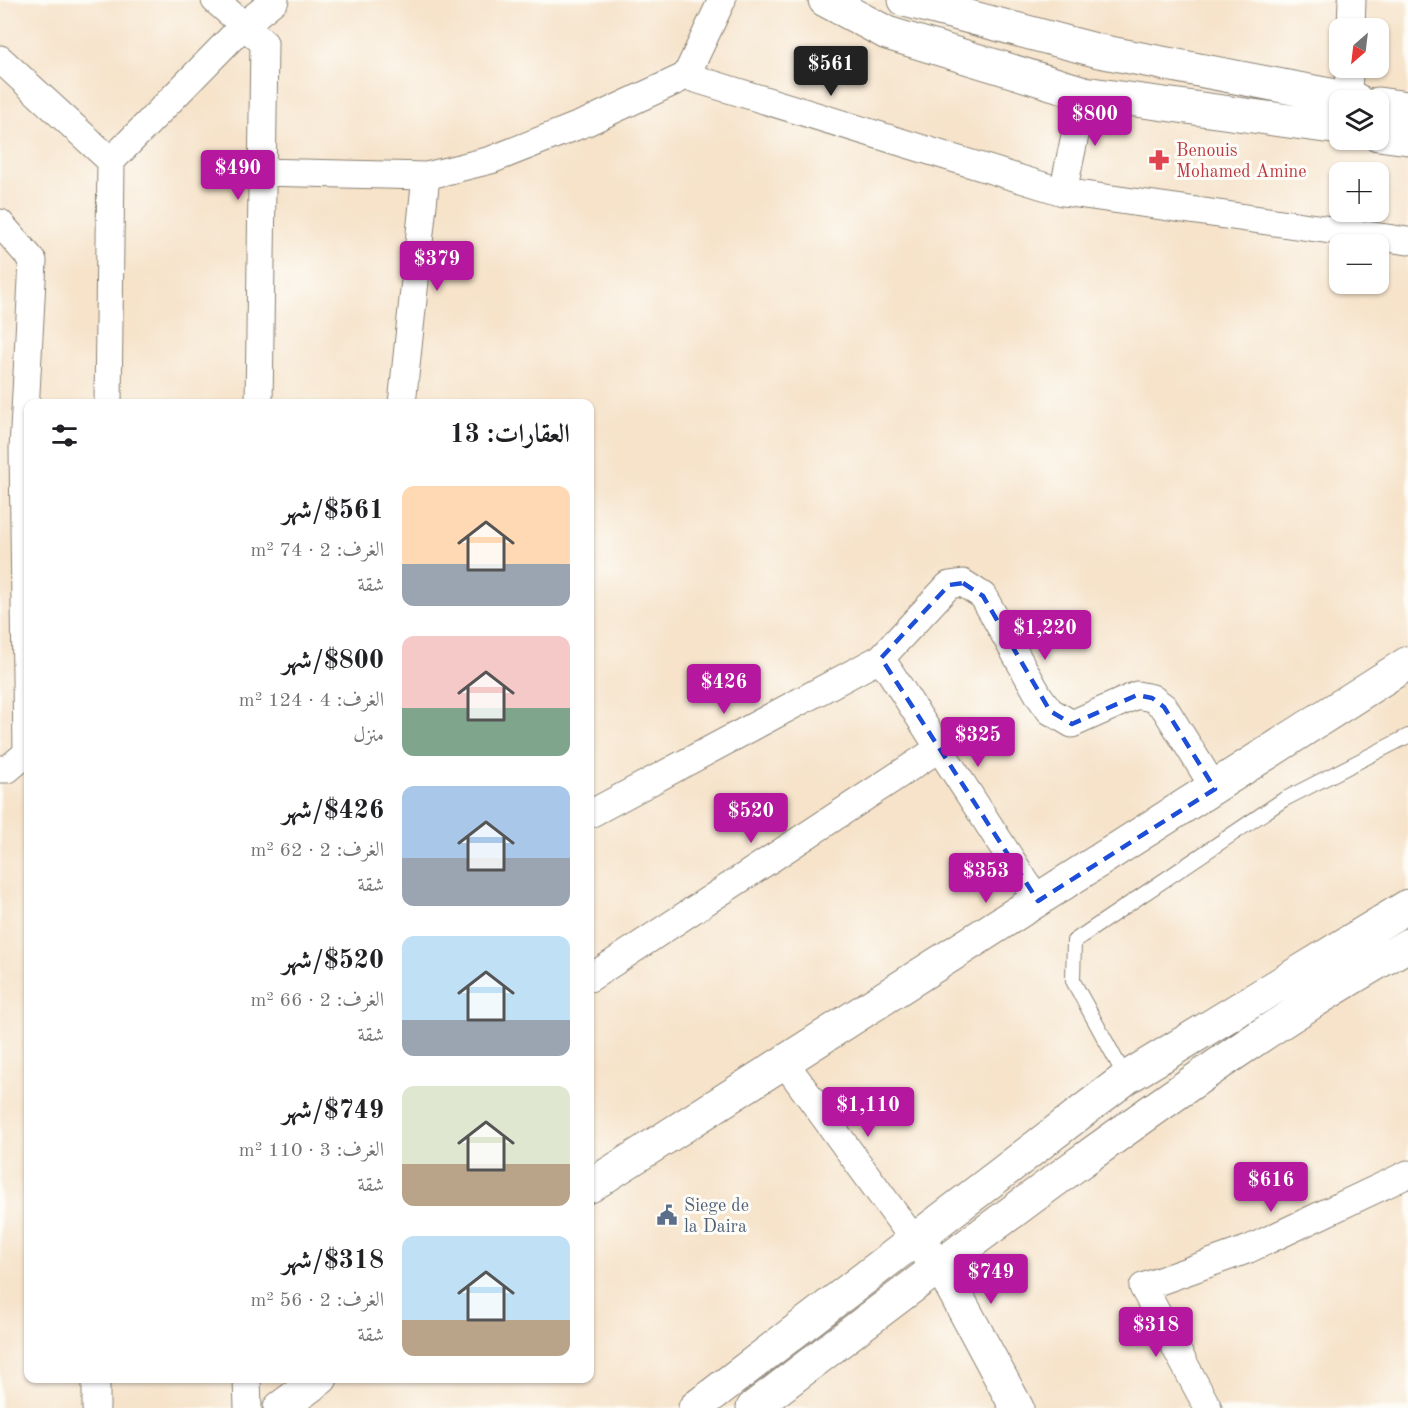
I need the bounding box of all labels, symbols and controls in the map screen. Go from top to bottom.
north arrow [1329,18,1389,78]
map controls [1329,18,1389,294]
pin: $561 [795,46,867,97]
text: $561 [808,55,854,75]
button: layers [1329,90,1389,150]
pin: $800 [1059,96,1131,147]
text: $800 [1072,105,1118,125]
place label: Benouis Mohamed Amine [1176,142,1307,181]
pharmacy icon: Benouis Mohamed Amine [1147,148,1171,172]
pin: $490 [202,150,274,201]
text: $490 [215,159,261,179]
button: + [1329,162,1389,222]
button: − [1329,234,1389,294]
pin: $379 [401,241,473,292]
text: $379 [414,250,460,270]
icon: filters [48,419,81,452]
text: العقارات: 13 [450,422,570,448]
text: $561/شهر [282,498,384,524]
icon: home [450,510,522,582]
text: الغرف: 2 · 74 m² [250,541,384,561]
text: شقة [358,576,384,596]
pin: $1,220 [996,610,1094,661]
text: $1,220 [1013,619,1077,639]
text: $800/شهر [282,648,384,674]
icon: home [450,660,522,732]
pin: $426 [688,664,760,715]
text: $426 [701,673,747,693]
text: الغرف: 4 · 124 m² [239,691,384,711]
pin: $325 [942,717,1014,768]
text: منزل [353,726,384,746]
text: $325 [955,726,1001,746]
pin: $520 [715,793,787,844]
text: $426/شهر [282,798,384,824]
text: $520 [728,802,774,822]
icon: home [450,810,522,882]
text: الغرف: 2 · 62 m² [250,841,384,861]
pin: $353 [950,853,1022,904]
text: $353 [963,862,1009,882]
text: شقة [358,876,384,896]
text: $520/شهر [282,948,384,974]
icon: home [450,960,522,1032]
text: الغرف: 2 · 66 m² [250,991,384,1011]
text: شقة [358,1026,384,1046]
pin: $1,110 [819,1087,917,1138]
text: $1,110 [836,1096,900,1116]
text: $749/شهر [282,1098,384,1124]
icon: home [450,1110,522,1182]
text: الغرف: 3 · 110 m² [239,1141,384,1161]
pin: $616 [1235,1162,1307,1213]
text: $616 [1248,1171,1294,1191]
text: شقة [358,1176,384,1196]
place label: Siege de la Daira [684,1197,749,1236]
public building icon: Siege de la Daira [655,1203,679,1227]
text: $318/شهر [282,1248,384,1274]
pin: $749 [955,1254,1027,1305]
icon: home [450,1260,522,1332]
text: $749 [968,1263,1014,1283]
text: الغرف: 2 · 56 m² [250,1291,384,1311]
pin: $318 [1120,1307,1192,1358]
text: $318 [1133,1316,1179,1336]
text: شقة [358,1326,384,1346]

